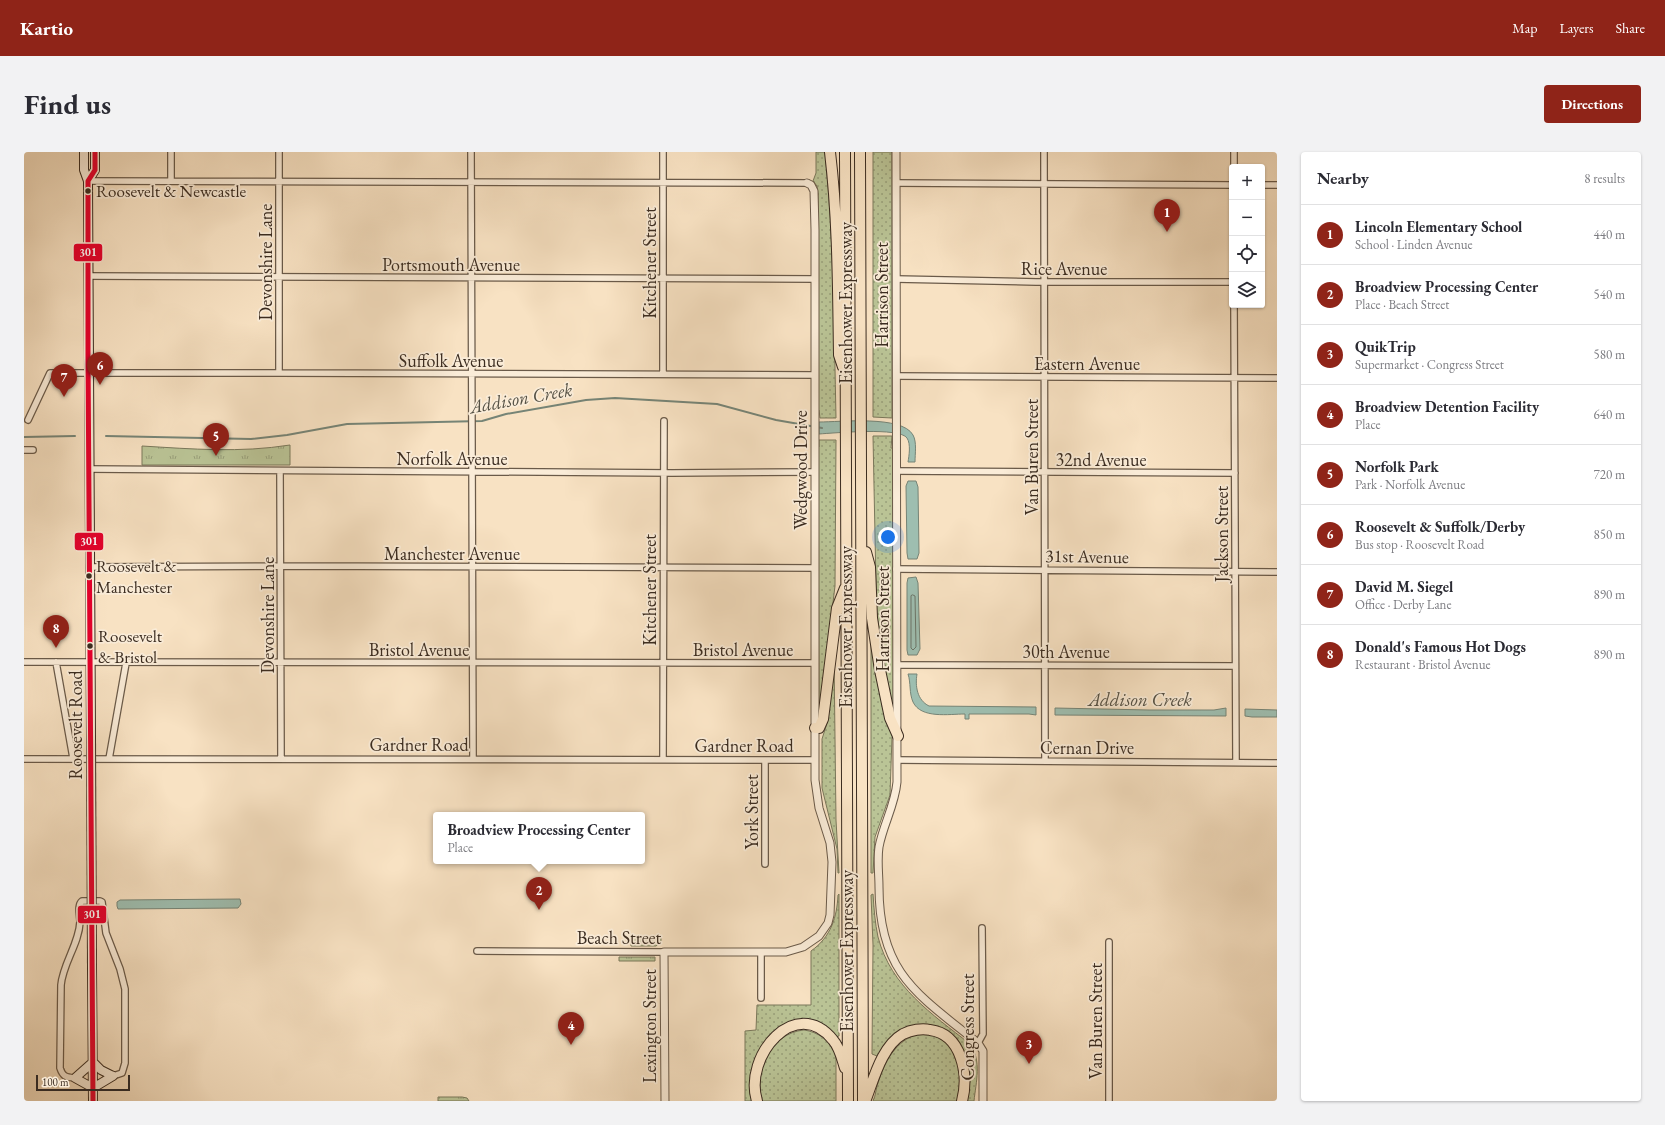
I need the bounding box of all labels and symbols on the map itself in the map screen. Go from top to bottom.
place label: Roosevelt & Newcastle [96,180,246,202]
marker: Roosevelt & Newcastle [83,186,93,196]
pin: 1 [1154,199,1180,232]
street label: Devonshire Lane [254,204,277,320]
street label: Kitchener Street [638,207,661,319]
street label: Eisenhower Expressway [834,222,857,384]
street label: Harrison Street [870,242,893,348]
line badge: 301 [73,243,103,262]
text: 301 [79,245,97,259]
street label: Portsmouth Avenue [382,253,520,276]
street label: Rice Avenue [1021,257,1107,280]
street label: Suffolk Avenue [399,349,503,372]
pin: 6 [87,352,113,385]
street label: Eastern Avenue [1034,352,1140,375]
pin: 7 [51,364,77,397]
water label: Addison Creek [466,377,575,420]
street label: Van Buren Street [1020,399,1043,515]
street label: Wedgwood Drive [789,410,812,530]
pin: 5 [203,423,229,456]
street label: Norfolk Avenue [396,447,508,470]
street label: 32nd Avenue [1055,448,1147,471]
street label: Jackson Street [1210,485,1233,584]
your location [878,527,898,547]
line badge: 301 [74,532,104,551]
text: 301 [80,534,98,548]
street label: Kitchener Street [638,534,661,646]
street label: Manchester Avenue [384,542,520,565]
street label: 31st Avenue [1045,544,1129,568]
street label: Eisenhower Expressway [834,546,857,708]
place label: Roosevelt & Manchester [96,555,177,598]
street label: Devonshire Lane [256,557,279,673]
street label: Harrison Street [871,566,894,672]
marker: Roosevelt & Manchester [84,571,94,581]
pin: 8 [43,615,69,648]
place label: Roosevelt & Bristol [98,625,163,668]
street label: Bristol Avenue [369,638,469,661]
street label: Bristol Avenue [693,638,793,661]
street label: 30th Avenue [1022,640,1110,663]
marker: Roosevelt & Bristol [85,641,95,651]
street label: Roosevelt Road [64,670,87,780]
water label: Addison Creek [1086,687,1192,712]
street label: Gardner Road [369,733,470,756]
street label: Gardner Road [694,734,795,757]
street label: Cernan Drive [1040,736,1134,759]
street label: York Street [740,774,763,850]
street label: Eisenhower Expressway [835,870,858,1032]
pin: 2 [526,877,552,910]
line badge: 301 [77,905,107,924]
text: 301 [83,907,101,921]
street label: Beach Street [577,926,662,949]
street label: Van Buren Street [1084,963,1107,1079]
street label: Lexington Street [638,969,661,1083]
street label: Congress Street [956,973,979,1080]
pin: 4 [558,1012,584,1045]
pin: 3 [1016,1031,1042,1064]
scale bar [36,1073,130,1092]

